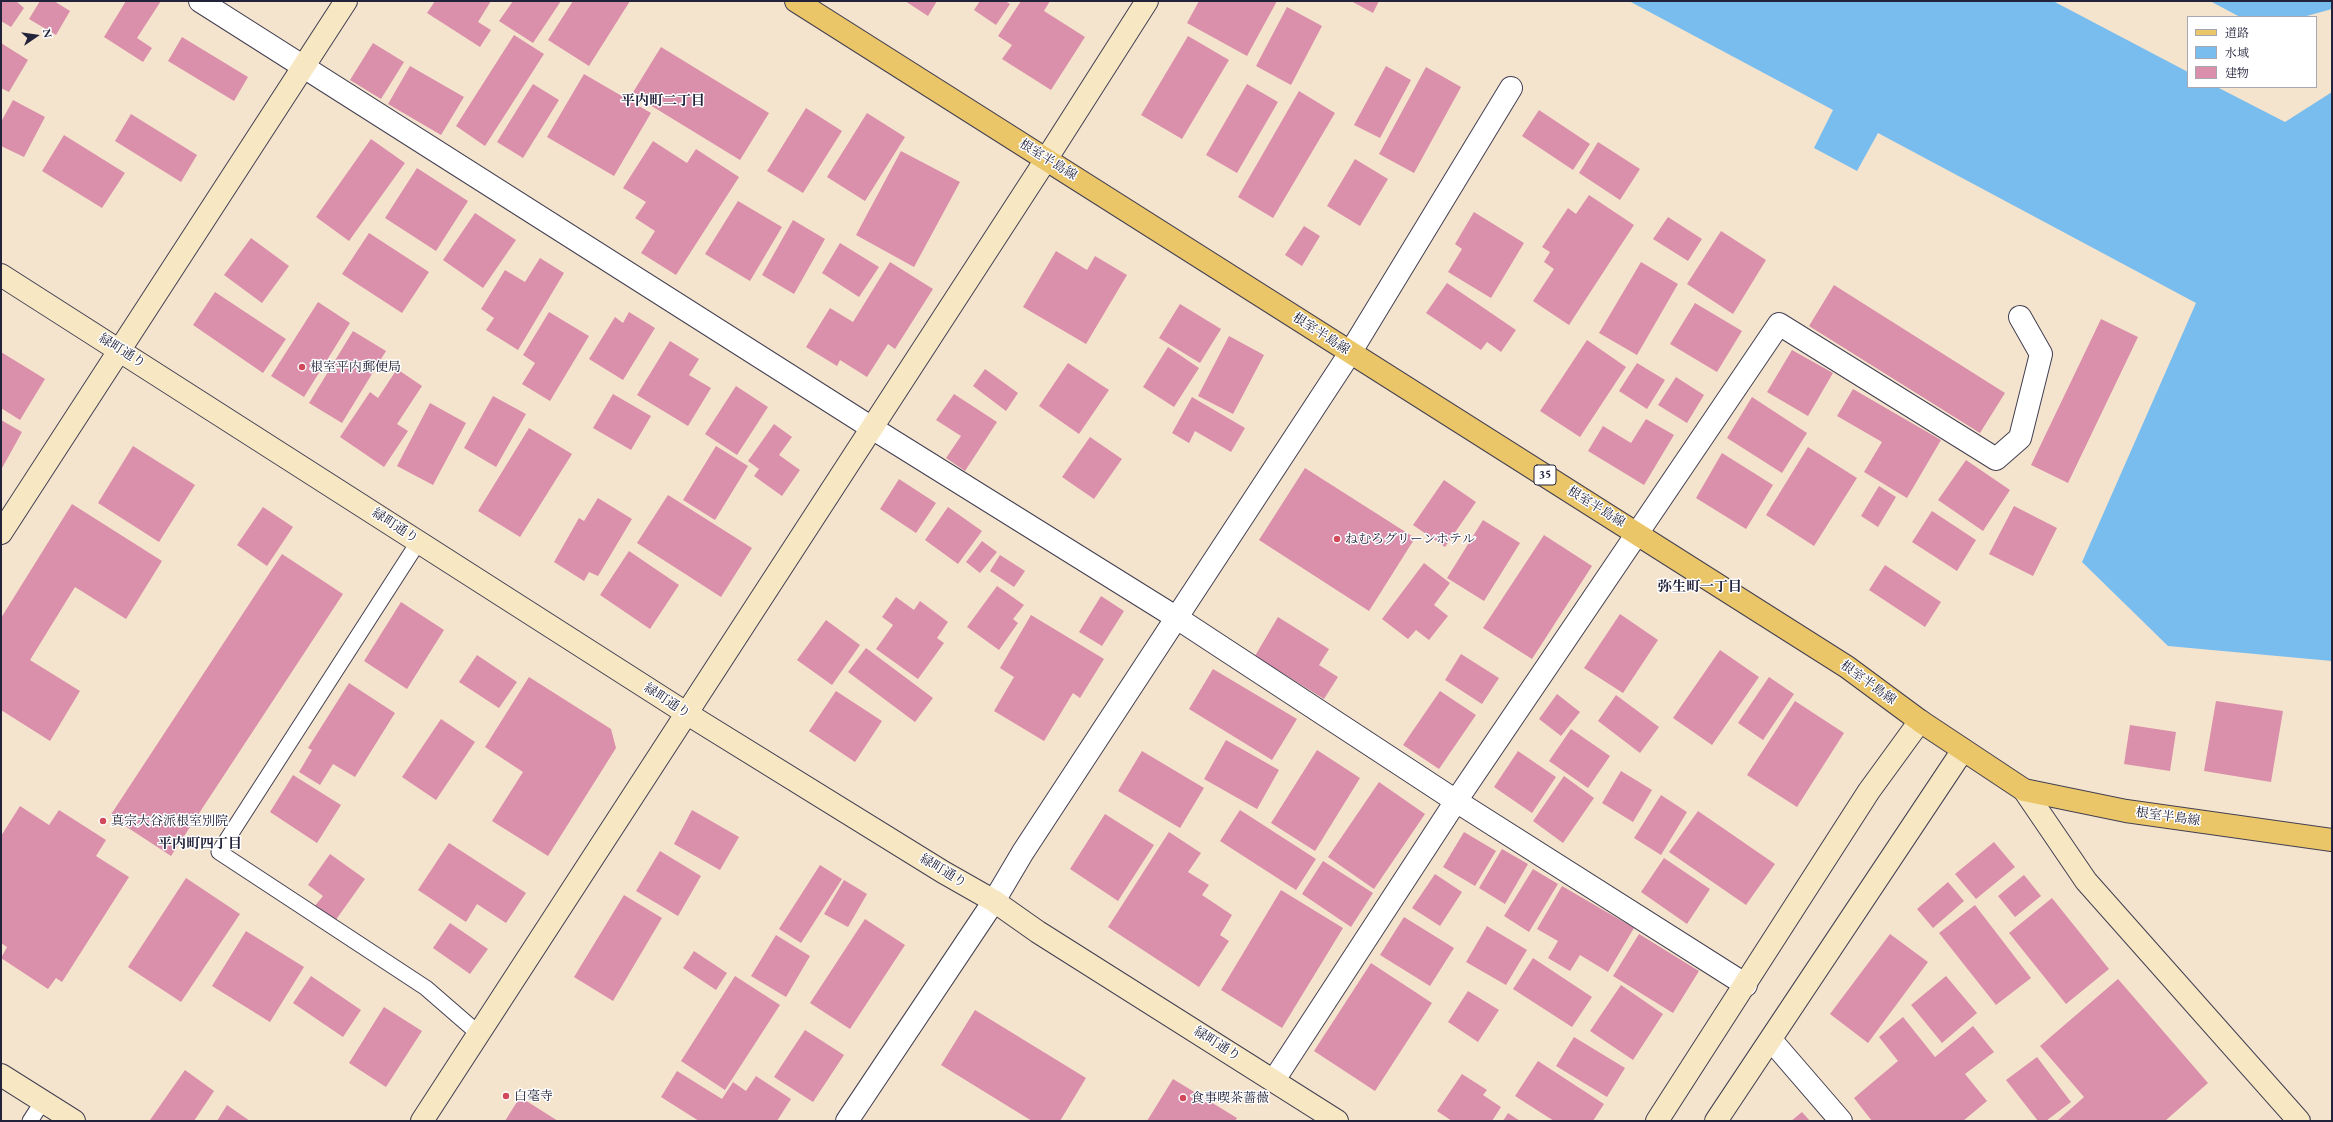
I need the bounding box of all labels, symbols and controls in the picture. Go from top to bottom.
north arrow [16,16,56,56]
legend [2187,16,2317,88]
text: 道路 [2225,25,2249,41]
text: N [40,27,56,39]
text: 水域 [2225,45,2249,61]
text: 建物 [2225,65,2249,81]
district label: 平内町二丁目 [621,93,705,109]
street label: 根室半島線 [1016,136,1080,184]
street label: 根室半島線 [1289,310,1353,358]
street label: 緑町通り [96,331,148,371]
place label: 根室平内郵便局 [310,359,401,375]
marker: 根室平内郵便局 [297,362,307,372]
road number: 35 [1534,465,1556,485]
street label: 根室半島線 [1564,483,1628,531]
street label: 緑町通り [369,505,421,547]
place label: ねむろグリーンホテル [1345,531,1475,547]
marker: ねむろグリーンホテル [1332,534,1342,544]
district label: 弥生町一丁目 [1658,579,1742,595]
street label: 根室半島線 [1837,658,1899,708]
street label: 緑町通り [641,680,693,722]
street label: 根室半島線 [2135,805,2201,829]
place label: 真宗大谷派根室別院 [111,813,228,829]
marker: 真宗大谷派根室別院 [98,816,108,826]
district label: 平内町四丁目 [158,836,242,852]
street label: 緑町通り [917,851,969,891]
street label: 緑町通り [1191,1024,1243,1064]
place label: 白毫寺 [514,1088,553,1104]
place label: 食事喫茶薔薇 [1191,1090,1269,1106]
marker: 白毫寺 [501,1091,511,1101]
marker: 食事喫茶薔薇 [1178,1093,1188,1103]

